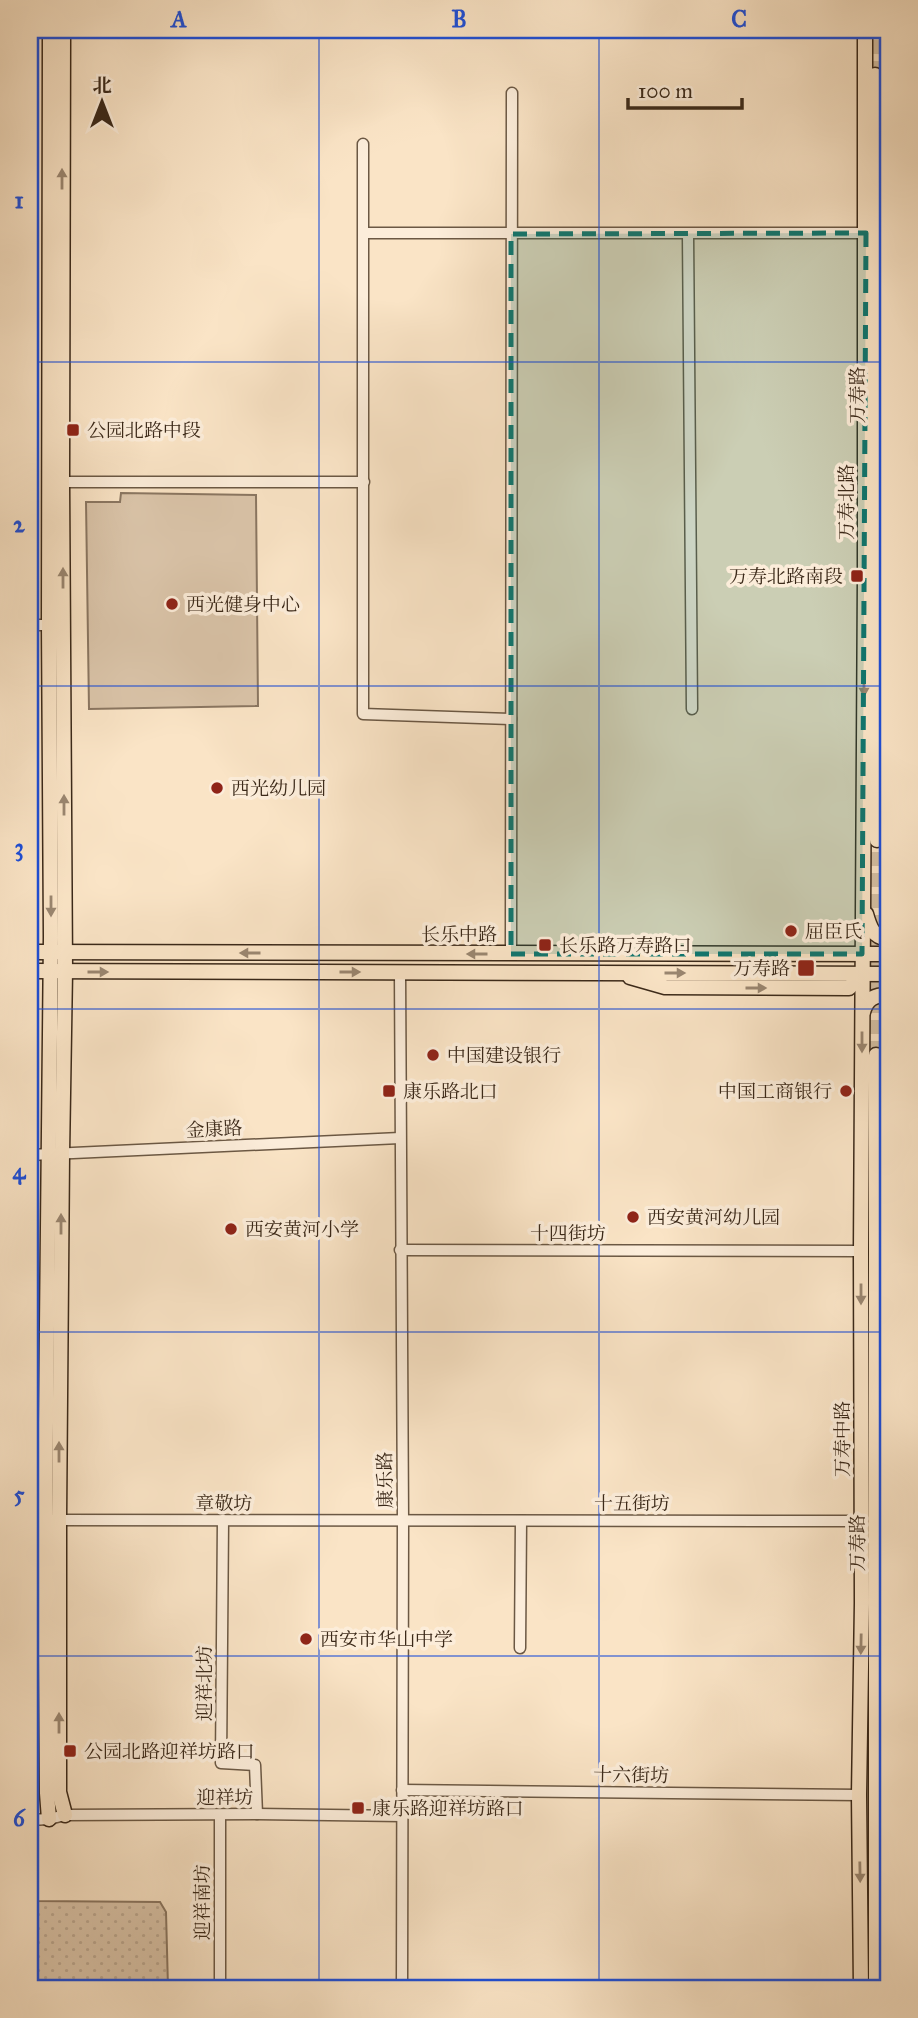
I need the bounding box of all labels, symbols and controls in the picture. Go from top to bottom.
text: A [169,5,187,33]
text: B [451,5,467,33]
text: C [731,5,747,33]
north arrow [66,66,136,136]
scale bar [628,66,741,110]
text: 北 [92,74,112,97]
text: 100 m [638,78,693,104]
one-way arrow [57,167,68,189]
text: 1 [14,186,24,214]
street label: 万寿路 [846,366,869,424]
place label: 公园北路中段 [87,419,201,442]
marker: 公园北路中段 [65,422,81,438]
street label: 万寿北路 [835,464,858,540]
text: 2 [13,510,25,538]
place label: 万寿北路南段 [729,565,843,588]
one-way arrow [57,566,68,588]
marker: 万寿北路南段 [849,568,865,584]
place label: 西光健身中心 [186,593,300,616]
marker: 西光健身中心 [164,596,180,612]
one-way arrow [858,675,870,697]
place label: 西光幼儿园 [231,777,326,800]
marker: 西光幼儿园 [209,780,225,796]
one-way arrow [58,794,70,816]
text: 3 [14,833,24,862]
one-way arrow [45,896,57,918]
place label: 屈臣氏 [805,920,862,943]
street label: 长乐中路 [421,923,497,946]
marker: 屈臣氏 [783,923,799,939]
place label: 长乐路万寿路口 [559,934,692,957]
marker: 长乐路万寿路口 [537,937,553,953]
one-way arrow [238,947,260,959]
one-way arrow [466,948,488,960]
place label: 万寿路 [733,957,790,980]
marker: 万寿路 [796,958,816,978]
one-way arrow [87,966,109,978]
one-way arrow [339,966,361,978]
one-way arrow [665,967,687,979]
one-way arrow [745,982,767,994]
one-way arrow [856,1032,868,1054]
place label: 中国建设银行 [447,1044,561,1067]
marker: 中国建设银行 [425,1047,441,1063]
place label: 康乐路北口 [403,1080,498,1103]
place label: 中国工商银行 [718,1080,832,1103]
marker: 康乐路北口 [381,1083,397,1099]
marker: 中国工商银行 [838,1083,854,1099]
street label: 金康路 [185,1116,243,1142]
text: 4 [13,1157,27,1185]
place label: 西安黄河幼儿园 [647,1206,780,1229]
marker: 西安黄河幼儿园 [625,1209,641,1225]
one-way arrow [55,1213,67,1235]
place label: 西安黄河小学 [245,1218,359,1241]
marker: 西安黄河小学 [223,1221,239,1237]
street label: 十四街坊 [530,1222,606,1245]
one-way arrow [855,1284,867,1306]
street label: 万寿中路 [831,1401,854,1477]
one-way arrow [53,1441,65,1463]
street label: 康乐路 [373,1451,397,1509]
text: 5 [14,1480,25,1508]
street label: 章敬坊 [195,1492,253,1515]
street label: 十五街坊 [594,1492,670,1515]
street label: 万寿路 [846,1514,869,1572]
place label: 西安市华山中学 [320,1628,453,1651]
marker: 西安市华山中学 [298,1631,314,1647]
one-way arrow [855,1634,867,1656]
street label: 迎祥北坊 [193,1645,216,1721]
one-way arrow [53,1712,65,1734]
place label: 公园北路迎祥坊路口 [84,1740,255,1763]
marker: 公园北路迎祥坊路口 [62,1743,78,1759]
street label: 十六街坊 [593,1763,669,1787]
street label: 迎祥坊 [196,1786,254,1809]
place label: 康乐路迎祥坊路口 [372,1797,524,1820]
marker: 康乐路迎祥坊路口 [350,1800,366,1816]
text: 6 [13,1804,26,1832]
one-way arrow [854,1861,866,1883]
street label: 迎祥南坊 [191,1864,214,1940]

